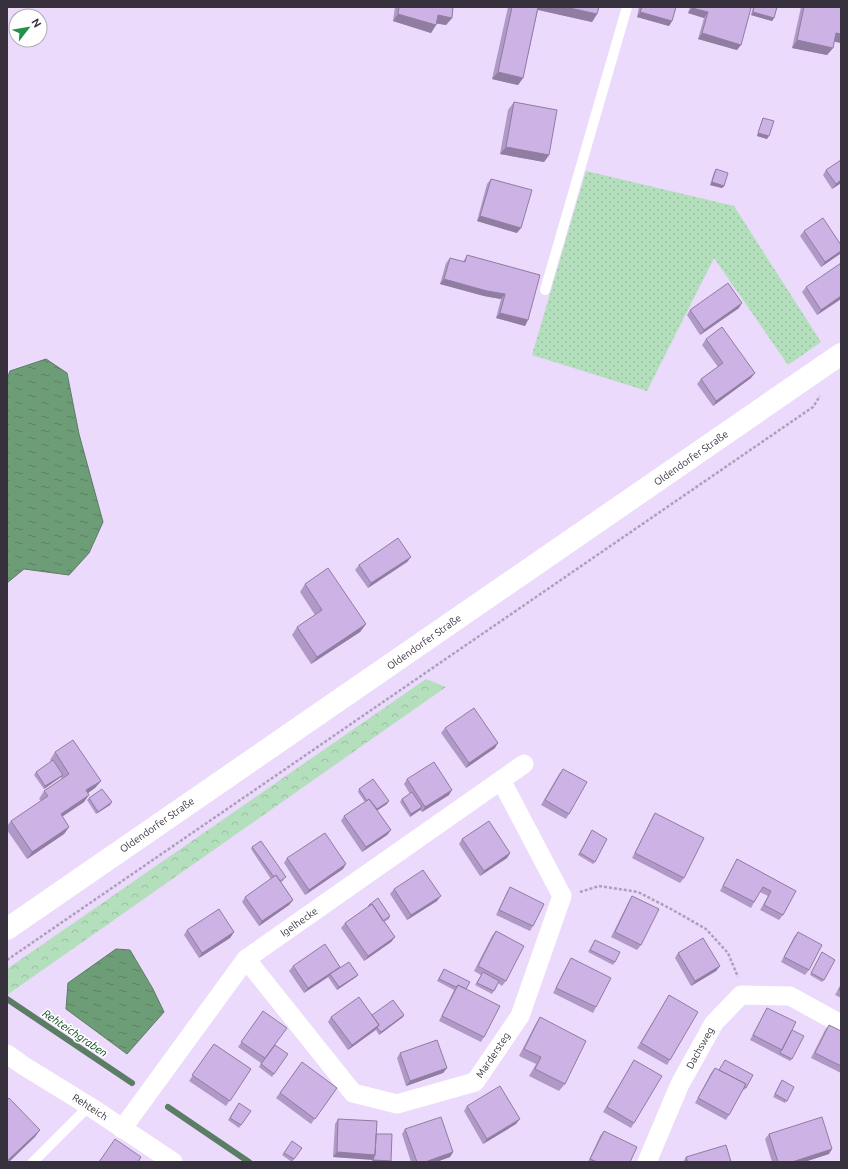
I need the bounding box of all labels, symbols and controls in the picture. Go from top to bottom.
north arrow [8,8,48,48]
text: N [29,16,44,29]
street label: Oldendorfer Straße [652,428,730,488]
street label: Oldendorfer Straße [385,612,463,672]
street label: Oldendorfer Straße [118,795,196,855]
street label: Igelhecke [278,905,320,939]
water label: Rehteichgraben [40,1007,110,1059]
street label: Dachsweg [684,1025,716,1071]
street label: Mardersteg [474,1030,512,1080]
street label: Rehteich [70,1092,110,1122]

